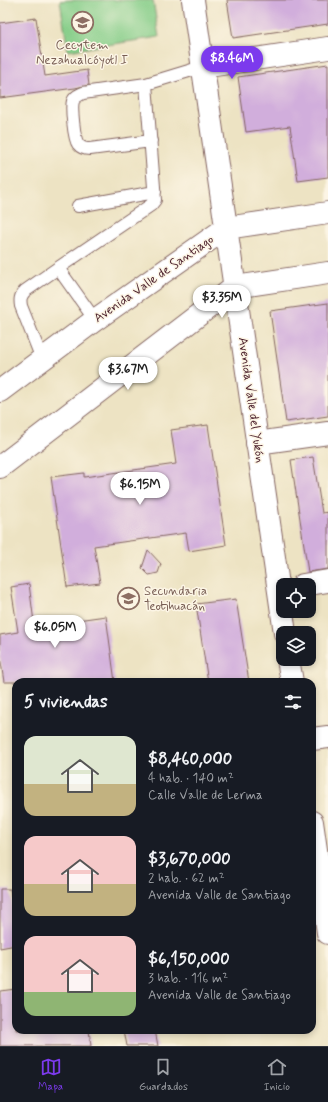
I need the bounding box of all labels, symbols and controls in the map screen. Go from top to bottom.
school or university icon: Cecytem Nezahualcóyotl I [69,10,95,36]
place label: Cecytem Nezahualcóyotl I [36,37,129,69]
pin: $8.46M [199,46,265,80]
text: $8.46M [210,50,254,67]
street label: Avenida Valle de Santiago [91,231,217,327]
pin: $3.35M [189,285,255,319]
text: $3.35M [202,289,242,306]
street label: Avenida Valle del Yukón [234,336,268,464]
pin: $3.67M [95,357,161,391]
text: $3.67M [108,361,148,378]
pin: $6.15M [107,472,173,506]
text: $6.15M [119,476,161,493]
map controls [276,578,316,666]
button: locate [276,578,316,618]
place label: Secundaria Teotihuacán [144,583,207,615]
school or university icon: Secundaria Teotihuacán [115,585,141,611]
pin: $6.05M [22,615,88,649]
text: $6.05M [34,619,76,636]
button: layers [276,626,316,666]
text: 5 viviendas [24,691,108,713]
icon: filters [282,691,304,713]
text: $8,460,000 [148,748,232,770]
icon: home [56,752,104,800]
text: 4 hab. · 140 m² [148,770,234,787]
text: Calle Valle de Lerma [148,787,263,804]
text: $3,670,000 [148,848,231,870]
icon: home [56,852,104,900]
text: 2 hab. · 62 m² [148,870,225,887]
text: Avenida Valle de Santiago [148,887,291,904]
text: $6,150,000 [148,948,230,970]
icon: home [56,952,104,1000]
text: 3 hab. · 116 m² [148,970,228,987]
text: Avenida Valle de Santiago [148,987,291,1004]
tab: Mapa [38,1056,63,1094]
tab: Guardados [139,1056,188,1094]
tab: Inicio [264,1056,290,1094]

